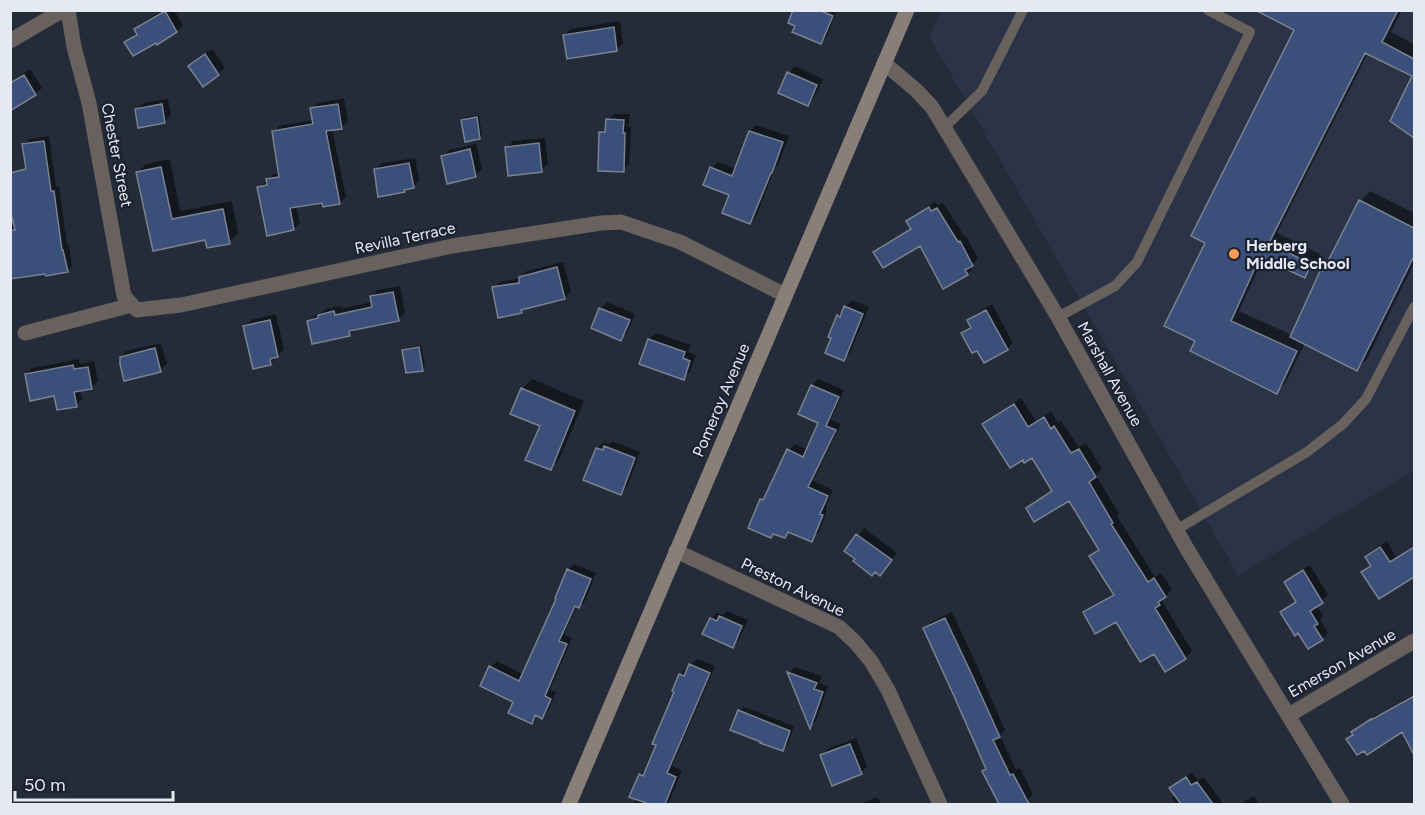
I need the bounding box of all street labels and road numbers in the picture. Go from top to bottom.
street label: Chester Street [98,101,136,209]
street label: Revilla Terrace [353,218,457,258]
street label: Marshall Avenue [1073,318,1147,430]
street label: Pomeroy Avenue [688,340,754,460]
street label: Preston Avenue [738,554,848,620]
street label: Emerson Avenue [1285,624,1399,701]

